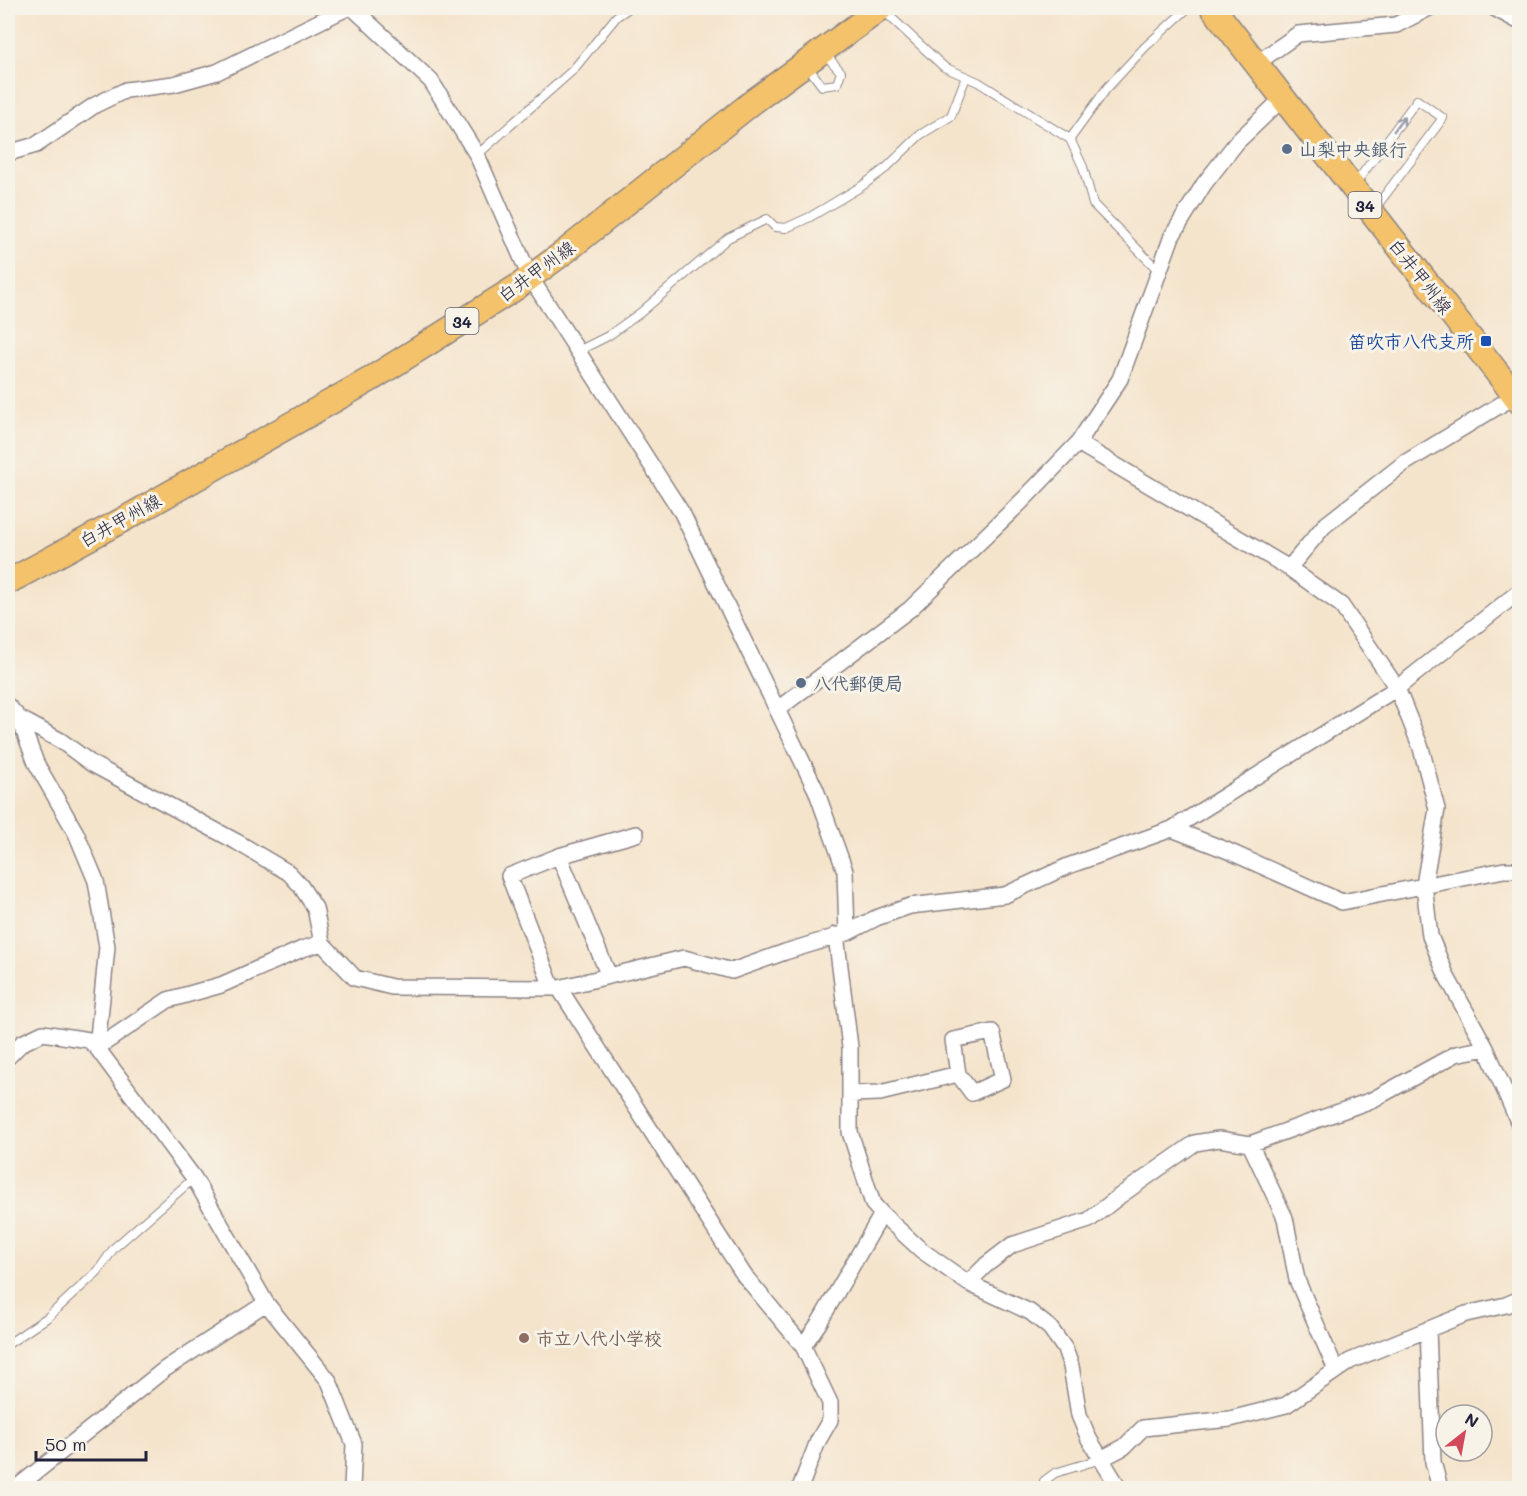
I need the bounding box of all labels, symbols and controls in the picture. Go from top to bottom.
one-way arrow [1393,116,1406,132]
place label: 山梨中央銀行 [1299,137,1407,161]
marker: 山梨中央銀行 [1280,142,1294,156]
road number: 34 [1348,192,1382,218]
street label: 白井甲州線 [1384,233,1458,319]
street label: 白井甲州線 [493,235,579,307]
road number: 34 [446,308,478,334]
place label: 笛吹市八代支所 [1348,329,1474,353]
marker: 笛吹市八代支所 [1479,334,1493,348]
street label: 白井甲州線 [75,488,165,552]
place label: 八代郵便局 [813,671,903,695]
marker: 八代郵便局 [794,676,808,690]
place label: 市立八代小学校 [536,1326,662,1350]
marker: 市立八代小学校 [517,1331,531,1345]
north arrow [1434,1403,1494,1463]
text: N [1461,1408,1483,1432]
scale bar [36,1424,146,1462]
text: 50 m [45,1432,87,1456]

